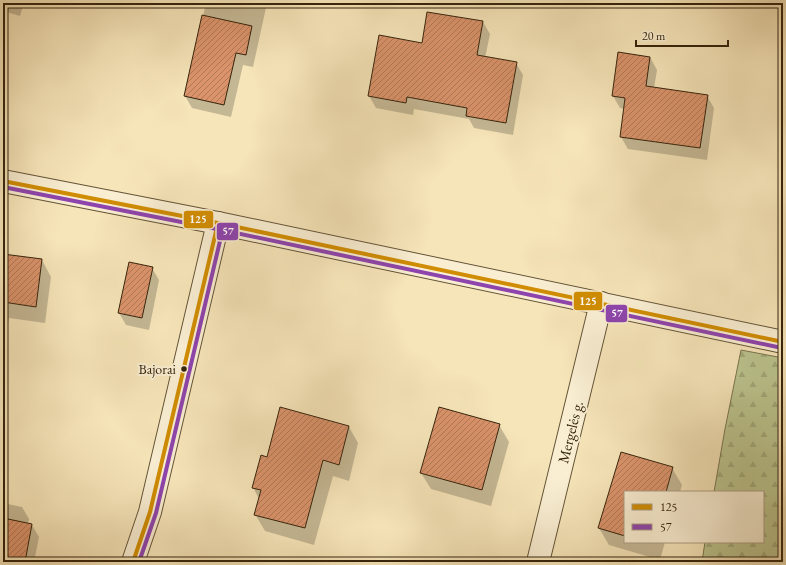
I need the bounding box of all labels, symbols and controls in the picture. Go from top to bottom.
scale bar [636,22,728,48]
text: 20 m [642,28,666,44]
line badge: 125 [183,210,214,229]
text: 125 [189,212,207,226]
line badge: 57 [216,222,239,241]
text: 57 [222,224,234,238]
line badge: 125 [573,291,603,311]
text: 125 [579,294,597,308]
line badge: 57 [605,304,628,323]
text: 57 [611,306,623,320]
place label: Bajorai [139,360,177,378]
marker: Bajorai [179,364,189,374]
street label: Mergelės g. [553,399,587,465]
legend [624,491,764,543]
text: 125 [660,499,678,515]
text: 57 [660,519,672,535]

